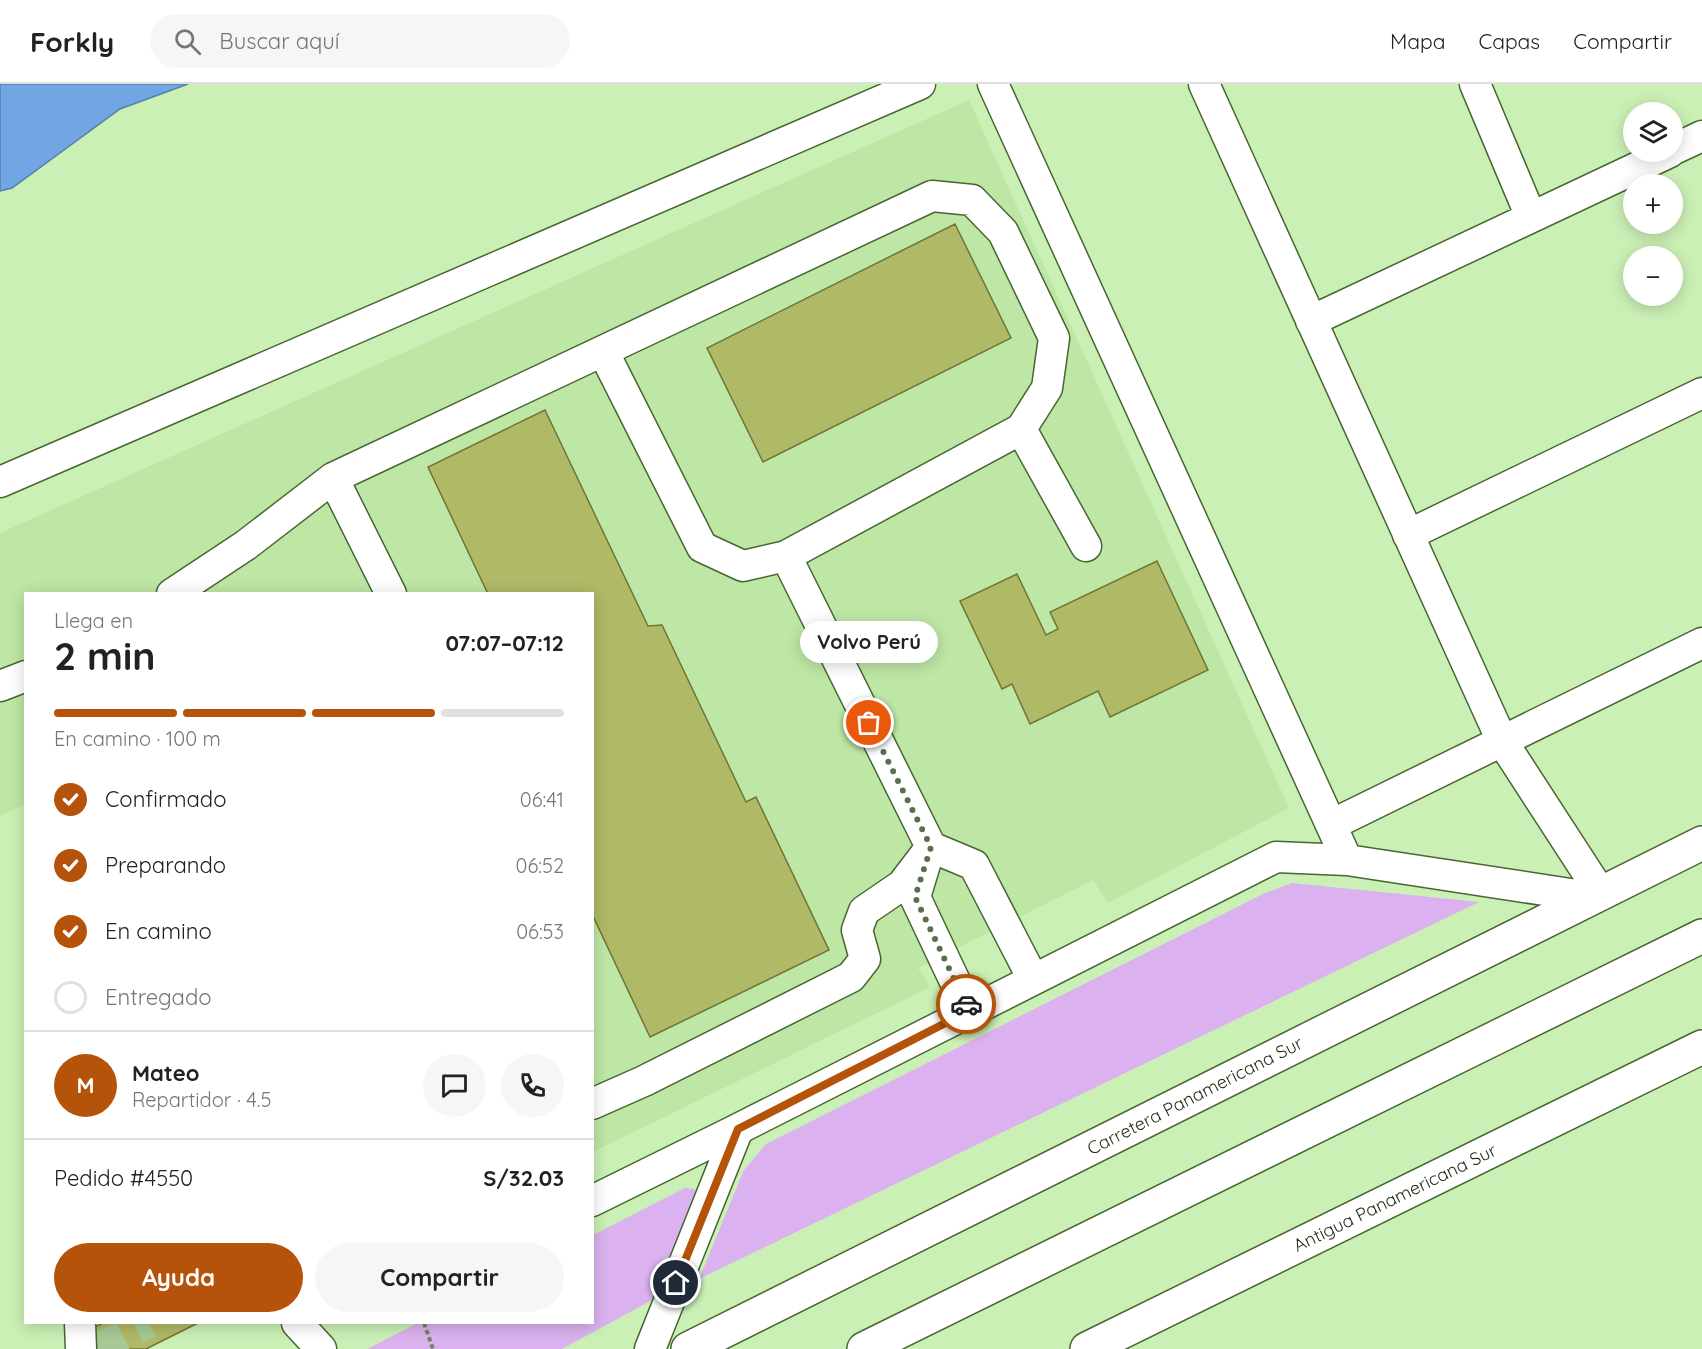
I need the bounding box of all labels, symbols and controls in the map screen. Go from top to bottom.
search box [150,14,570,68]
text: Forkly [30,24,114,59]
icon: search [171,25,204,58]
text: Buscar aquí [219,27,340,55]
text: Mapa [1390,28,1445,54]
text: Capas [1478,28,1540,54]
text: Compartir [1573,28,1672,54]
map controls [1623,102,1683,306]
button: layers [1623,102,1683,162]
button: + [1623,174,1683,234]
button: − [1623,246,1683,306]
text: Llega en [54,608,133,633]
callout: Volvo Perú [800,621,938,663]
text: 07:07–07:12 [445,629,564,657]
text: Volvo Perú [817,629,921,654]
text: 2 min [54,631,156,680]
pin [843,697,894,748]
icon: bag [852,706,885,739]
text: En camino · 100 m [54,726,221,751]
icon: check [54,783,87,816]
text: Confirmado [105,785,226,813]
text: 06:41 [520,787,564,812]
icon: check [54,849,87,882]
text: Preparando [105,851,226,879]
text: 06:52 [516,853,564,878]
icon: check [54,915,87,948]
text: En camino [105,917,212,945]
text: 06:53 [516,919,564,944]
courier [936,974,996,1034]
text: Entregado [105,983,212,1011]
icon: car [950,988,983,1021]
street label: Carretera Panamericana Sur [1083,1031,1307,1160]
button: chat [423,1054,486,1117]
button: phone [501,1054,564,1117]
text: Mateo [132,1059,199,1087]
text: M [76,1071,95,1099]
text: Repartidor · 4.5 [132,1087,271,1112]
street label: Antigua Panamericana Sur [1289,1138,1500,1257]
text: Pedido #4550 [54,1164,193,1192]
text: S/32.03 [483,1164,564,1192]
button: Ayuda [54,1243,303,1312]
button: Compartir [315,1243,564,1312]
pin [650,1257,701,1308]
icon: home [659,1266,692,1299]

